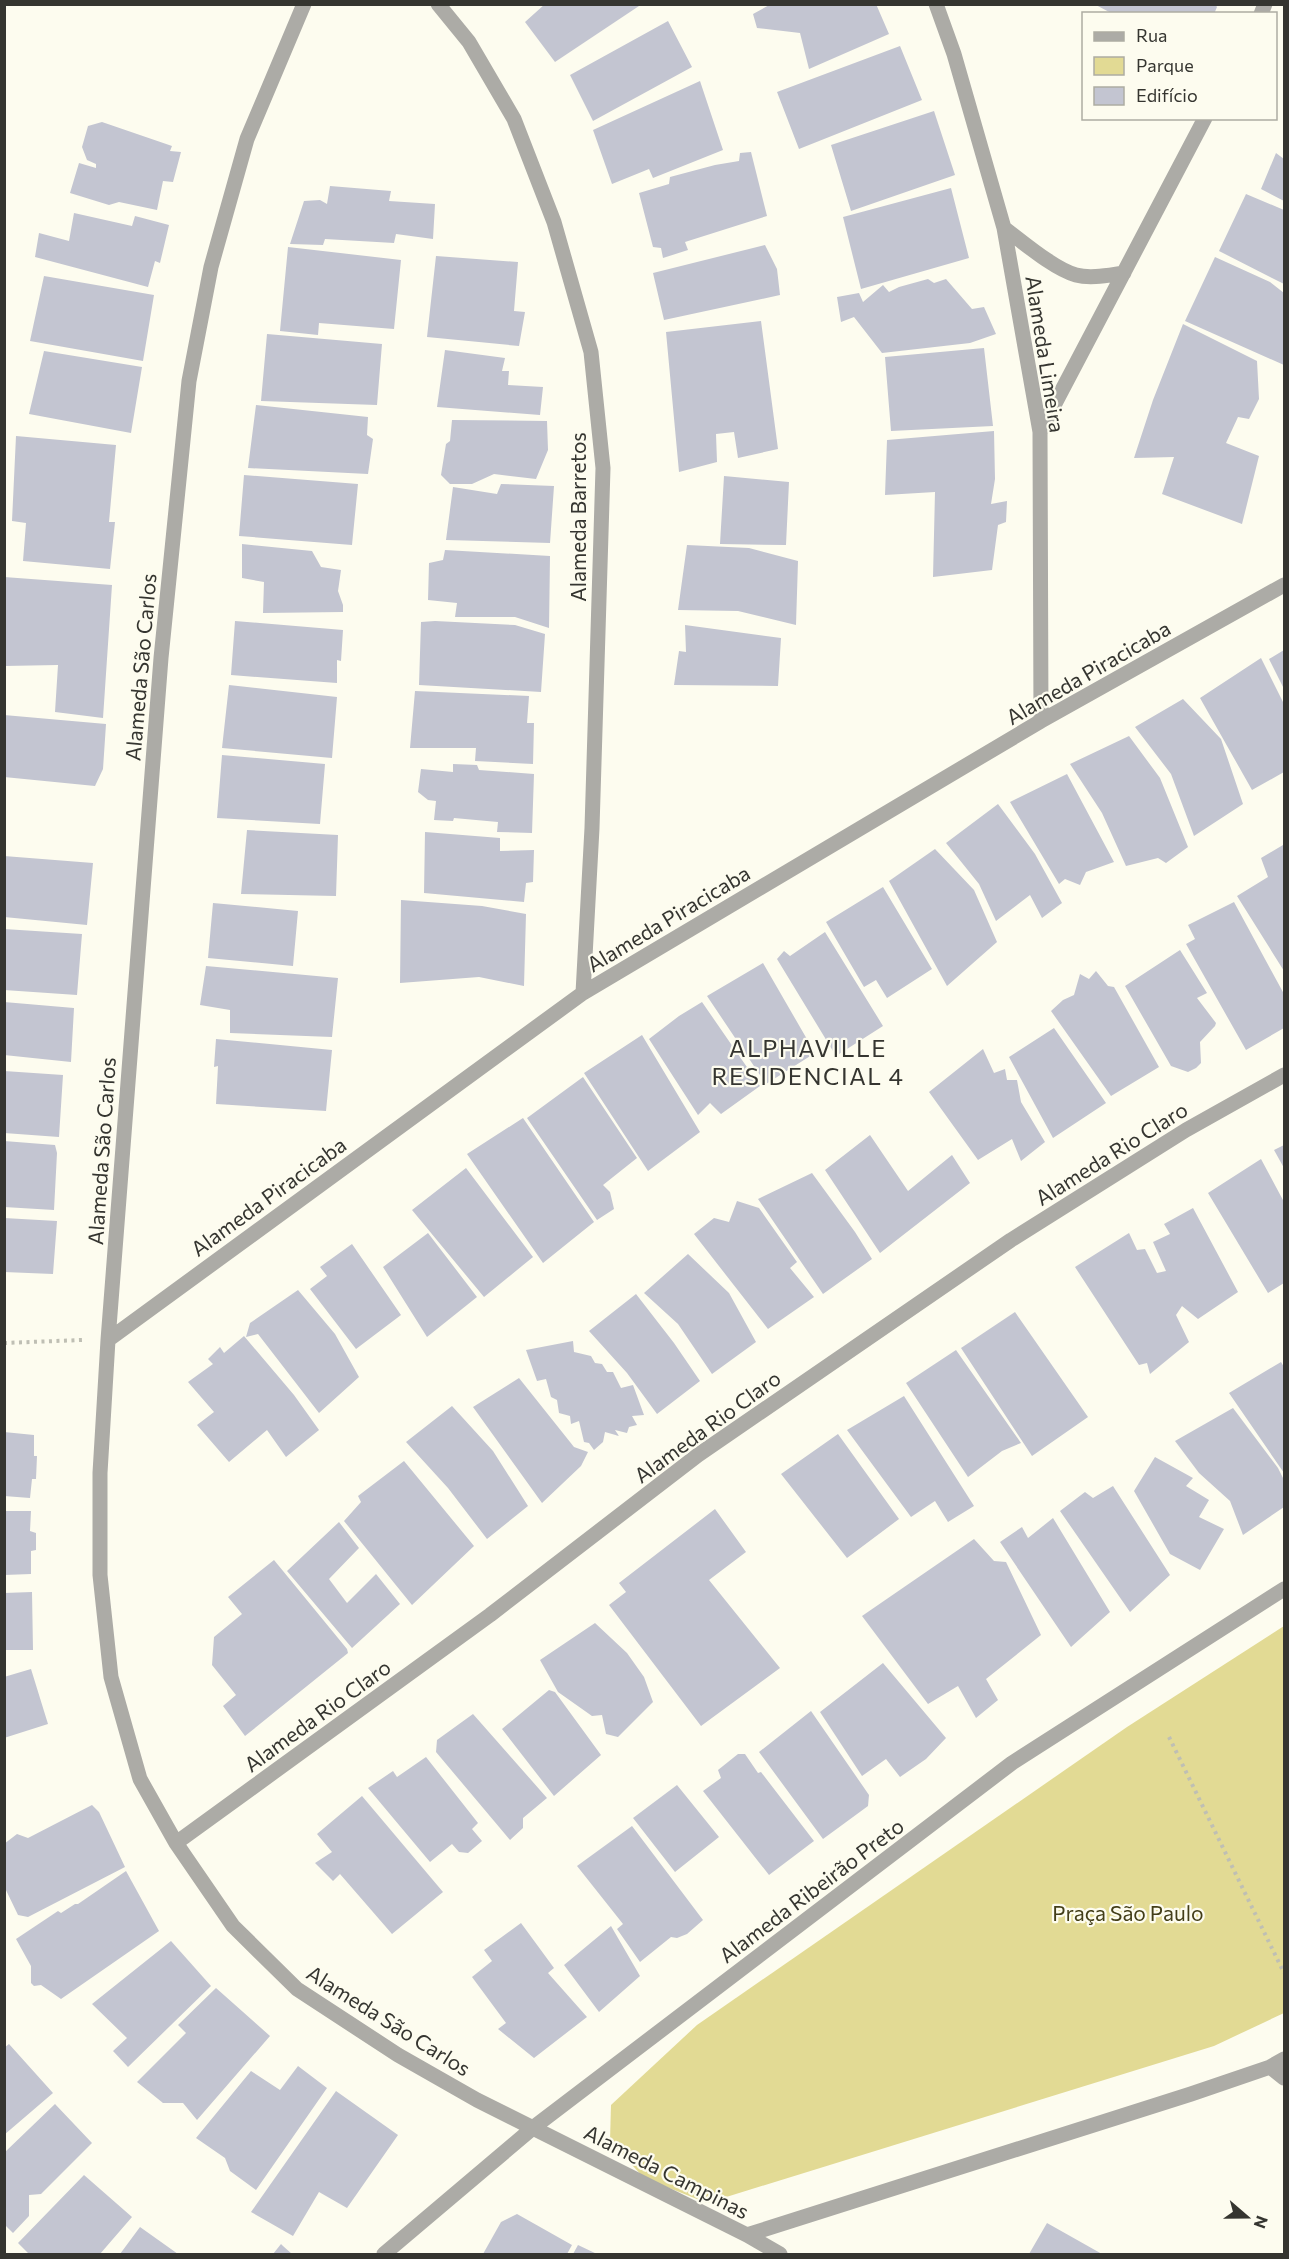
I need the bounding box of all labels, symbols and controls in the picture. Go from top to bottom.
legend [1082,12,1277,120]
text: Rua [1136,24,1167,46]
text: Parque [1136,54,1194,76]
text: Edifício [1136,84,1198,106]
street label: Alameda Limeira [1021,274,1071,434]
street label: Alameda Barretos [565,432,590,602]
street label: Alameda São Carlos [119,572,161,762]
street label: Alameda Piracicaba [1001,615,1175,729]
street label: Alameda Piracicaba [582,859,754,977]
district label: ALPHAVILLE RESIDENCIAL 4 [711,1033,905,1090]
street label: Alameda São Carlos [82,1056,120,1246]
street label: Alameda Rio Claro [1030,1096,1192,1210]
street label: Alameda Piracicaba [186,1131,350,1261]
street label: Alameda Rio Claro [629,1365,785,1487]
street label: Alameda Rio Claro [239,1654,395,1776]
street label: Alameda Ribeirão Preto [714,1812,908,1968]
park label: Praça São Paulo [1052,1900,1204,1925]
street label: Alameda São Carlos [303,1960,475,2080]
street label: Alameda Campinas [581,2119,753,2223]
north arrow [1217,2187,1277,2247]
text: N [1251,2213,1273,2231]

